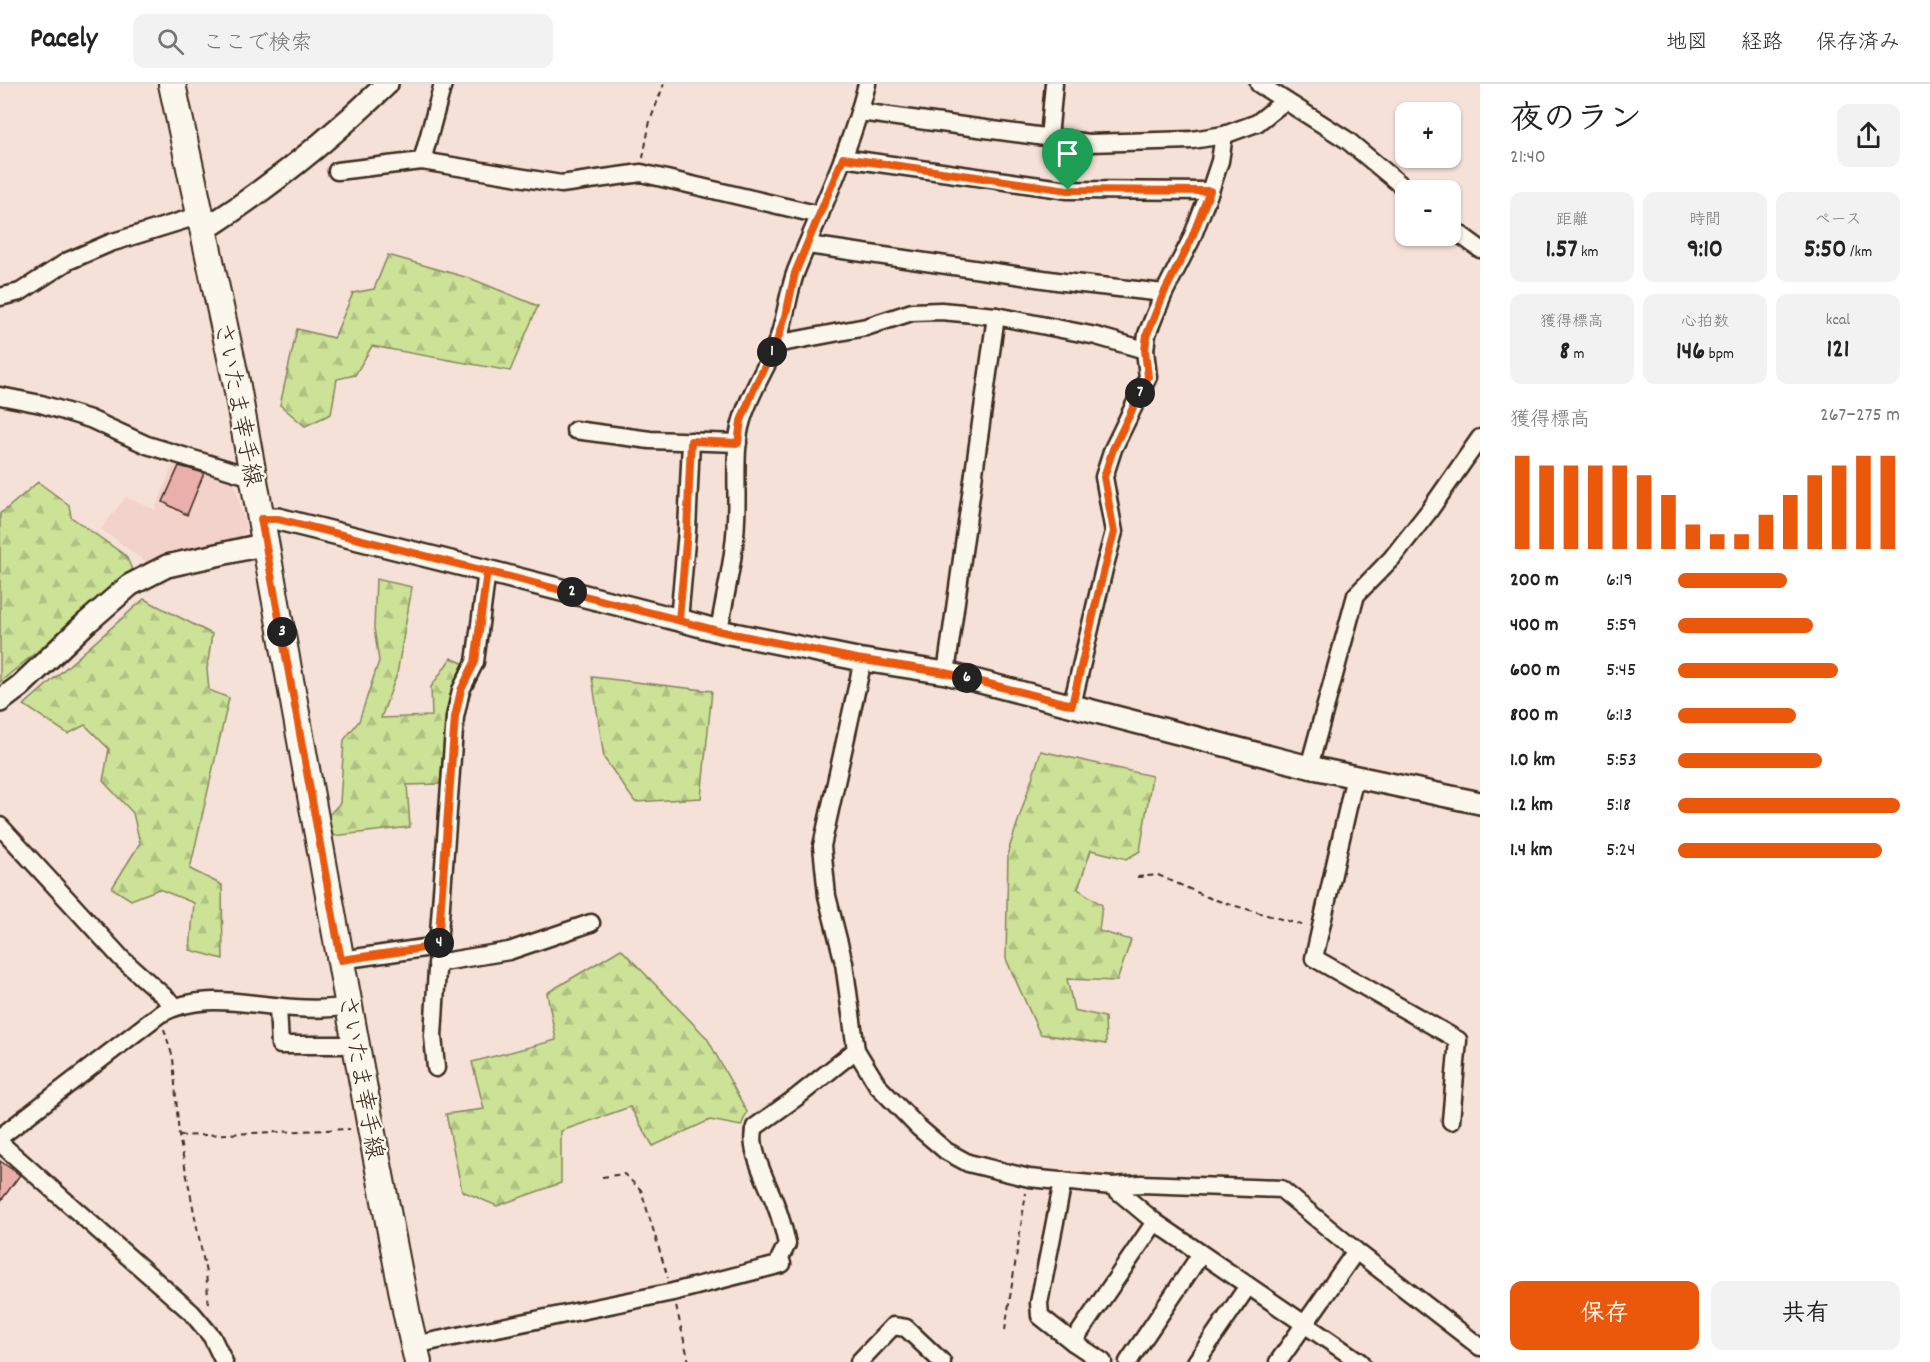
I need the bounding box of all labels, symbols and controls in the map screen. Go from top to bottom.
search box [133,14,553,68]
text: Pacely [30,21,97,61]
icon: search [154,25,187,58]
text: ここで検索 [202,29,312,60]
text: 地図 [1666,29,1708,59]
text: 経路 [1741,29,1783,59]
text: 保存済み [1816,29,1900,59]
text: 夜のラン [1510,98,1642,145]
map controls [1395,102,1461,246]
button: + [1395,102,1461,168]
button: share [1837,104,1900,167]
pin [1042,128,1093,190]
icon: arrive [1051,137,1084,170]
text: 21:40 [1510,144,1546,172]
button: − [1395,180,1461,246]
text: 距離 [1556,209,1588,232]
text: 時間 [1689,209,1721,232]
text: ペース [1814,209,1862,232]
text: 1.57 [1545,232,1577,269]
text: 9:10 [1687,232,1723,269]
text: 5:50 [1804,232,1846,269]
text: km [1577,241,1599,264]
text: /km [1846,241,1872,264]
text: kcal [1826,309,1850,332]
text: 獲得標高 [1540,311,1604,334]
text: 心拍数 [1681,311,1729,334]
street label: さいたま幸手線 [203,319,269,490]
text: 121 [1827,332,1849,369]
text: 8 [1559,334,1570,371]
text: 146 [1676,334,1705,371]
pin: 1 [757,337,787,367]
text: 1 [770,340,774,363]
text: m [1570,343,1585,366]
text: bpm [1705,343,1734,366]
pin: 7 [1125,378,1155,408]
text: 7 [1137,381,1143,404]
text: 267–275 m [1820,402,1900,430]
text: 獲得標高 [1510,407,1590,435]
text: 200 m [1510,567,1559,595]
text: 6:19 [1606,567,1633,595]
pin: 2 [557,577,587,607]
text: 2 [569,580,576,603]
text: 400 m [1510,612,1558,640]
text: 5:59 [1606,612,1637,640]
pin: 3 [267,617,297,647]
text: 3 [278,620,286,643]
text: 600 m [1510,657,1560,685]
text: 5:45 [1606,657,1636,685]
pin: 6 [952,663,982,693]
text: 6 [963,666,971,689]
text: 800 m [1510,702,1558,730]
text: 6:13 [1606,702,1632,730]
text: 1.0 km [1510,747,1555,775]
text: 5:53 [1606,747,1637,775]
text: 1.2 km [1510,792,1553,820]
text: 5:18 [1606,792,1631,820]
text: 1.4 km [1510,837,1553,865]
text: 5:24 [1606,837,1636,865]
pin: 4 [424,928,454,958]
text: 4 [436,931,442,954]
street label: さいたま幸手線 [328,992,390,1163]
button: 保存 [1510,1281,1699,1350]
button: 共有 [1711,1281,1900,1350]

